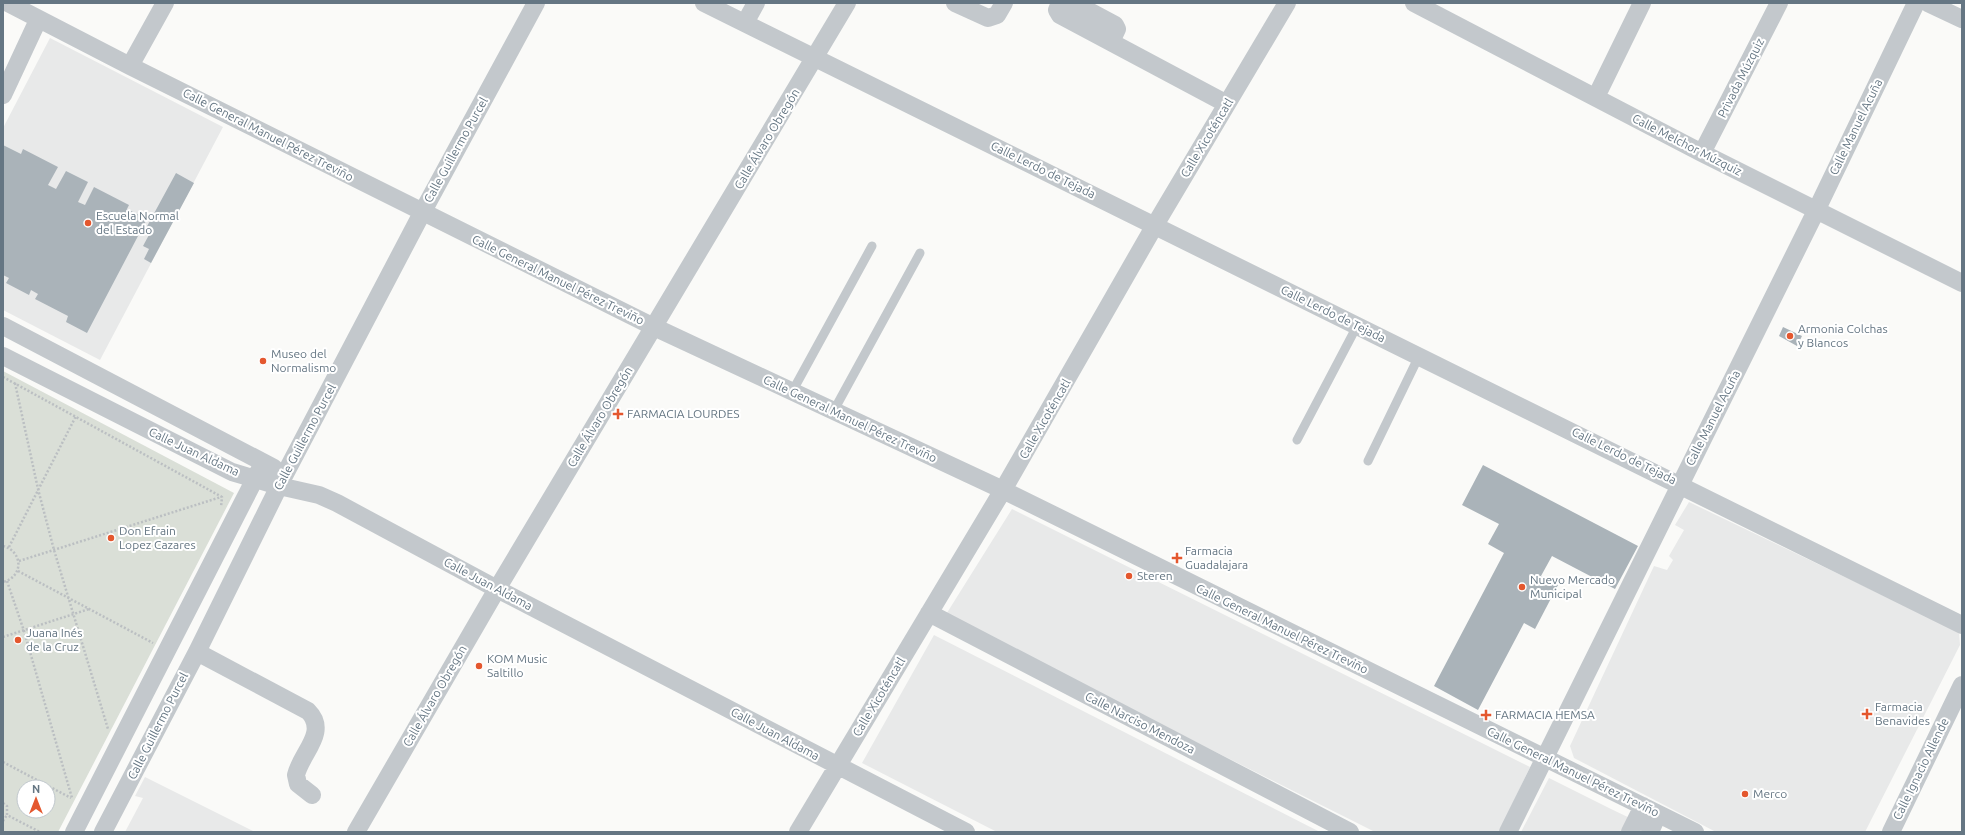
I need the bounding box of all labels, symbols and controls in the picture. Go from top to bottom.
street label: Privada Múzquiz [1715,35,1766,120]
street label: Calle Manuel Acuña [1827,77,1884,177]
street label: Calle General Manuel Pérez Treviño [181,86,356,183]
street label: Calle Álvaro Obregón [731,86,802,191]
street label: Calle Guillermo Purcel [421,95,490,205]
street label: Calle Xicoténcatl [1178,96,1235,180]
street label: Calle Melchor Múzquiz [1630,111,1745,178]
street label: Calle Lerdo de Tejada [989,139,1098,201]
place label: Escuela Normal del Estado [96,209,179,236]
marker: Escuela Normal del Estado [83,218,93,228]
street label: Calle General Manuel Pérez Treviño [470,232,646,327]
street label: Calle Lerdo de Tejada [1279,283,1388,345]
place label: Armonia Colchas y Blancos [1798,322,1888,349]
marker: Armonia Colchas y Blancos [1785,331,1795,341]
place label: Museo del Normalismo [271,347,336,374]
marker: Museo del Normalismo [258,356,268,366]
street label: Calle Álvaro Obregón [564,364,635,469]
street label: Calle Manuel Acuña [1683,368,1742,468]
street label: Calle General Manuel Pérez Treviño [761,373,939,465]
street label: Calle Xicoténcatl [1016,377,1073,461]
street label: Calle Guillermo Purcel [271,381,338,492]
place label: FARMACIA LOURDES [627,407,739,420]
marker: FARMACIA LOURDES [612,408,624,420]
street label: Calle Juan Aldama [147,425,242,478]
street label: Calle Lerdo de Tejada [1570,425,1679,487]
place label: Don Efrain Lopez Cazares [119,524,196,551]
marker: Don Efrain Lopez Cazares [106,533,116,543]
place label: Farmacia Guadalajara [1185,544,1248,571]
marker: Farmacia Guadalajara [1172,553,1182,563]
street label: Calle Juan Aldama [442,555,535,612]
place label: Steren [1137,569,1173,582]
marker: Steren [1124,571,1134,581]
place label: Nuevo Mercado Municipal [1530,573,1615,600]
street label: Calle General Manuel Pérez Treviño [1194,581,1370,676]
marker: Nuevo Mercado Municipal [1517,582,1527,592]
place label: Juana Inés de la Cruz [26,626,82,653]
marker: Juana Inés de la Cruz [13,635,23,645]
street label: Calle Álvaro Obregón [400,643,469,749]
place label: KOM Music Saltillo [487,652,548,679]
street label: Calle Xicoténcatl [850,655,907,739]
marker: KOM Music Saltillo [474,661,484,671]
street label: Calle Guillermo Purcel [125,670,190,781]
street label: Calle Narciso Mendoza [1083,689,1197,756]
place label: Farmacia Benavides [1875,700,1930,727]
street label: Calle Juan Aldama [729,705,822,762]
place label: FARMACIA HEMSA [1495,708,1595,721]
marker: FARMACIA HEMSA [1480,709,1492,721]
marker: Farmacia Benavides [1862,709,1872,719]
street label: Calle Ignacio Allende [1890,716,1951,822]
street label: Calle General Manuel Pérez Treviño [1485,724,1661,819]
north arrow [16,779,56,819]
text: N [32,783,40,795]
place label: Merco [1753,787,1787,800]
marker: Merco [1740,789,1750,799]

